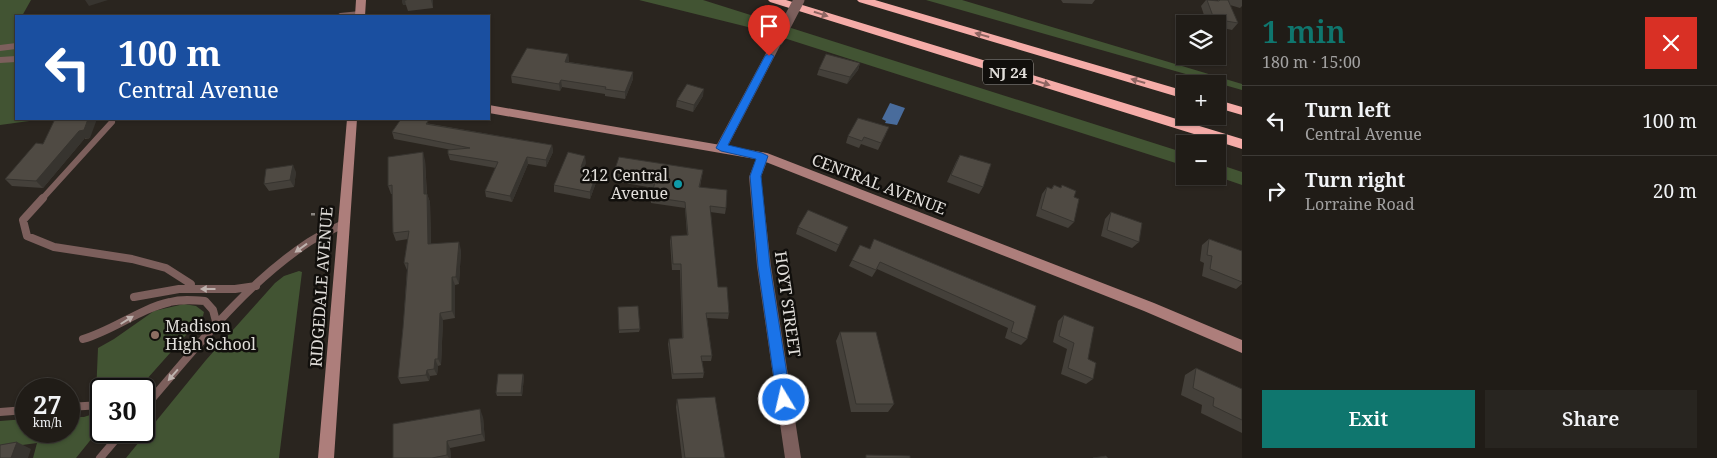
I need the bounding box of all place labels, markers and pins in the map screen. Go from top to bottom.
pin [748,5,790,56]
place label: 212 Central Avenue [581,164,668,204]
marker: 212 Central Avenue [672,178,684,190]
place label: Madison High School [165,315,256,355]
marker: Madison High School [149,329,161,341]

